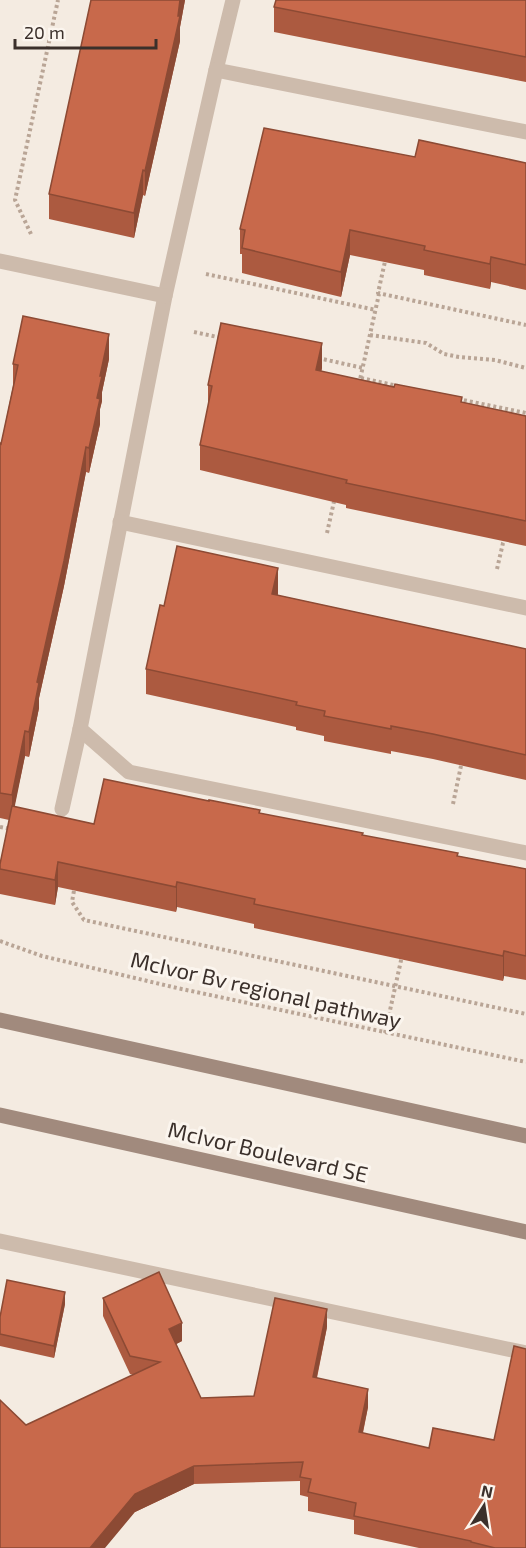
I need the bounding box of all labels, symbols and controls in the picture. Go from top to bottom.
scale bar [15,12,156,50]
text: 20 m [24,21,65,43]
street label: McIvor Bv regional pathway [128,945,404,1033]
street label: McIvor Boulevard SE [166,1115,371,1187]
north arrow [454,1476,514,1536]
text: N [480,1480,495,1501]

